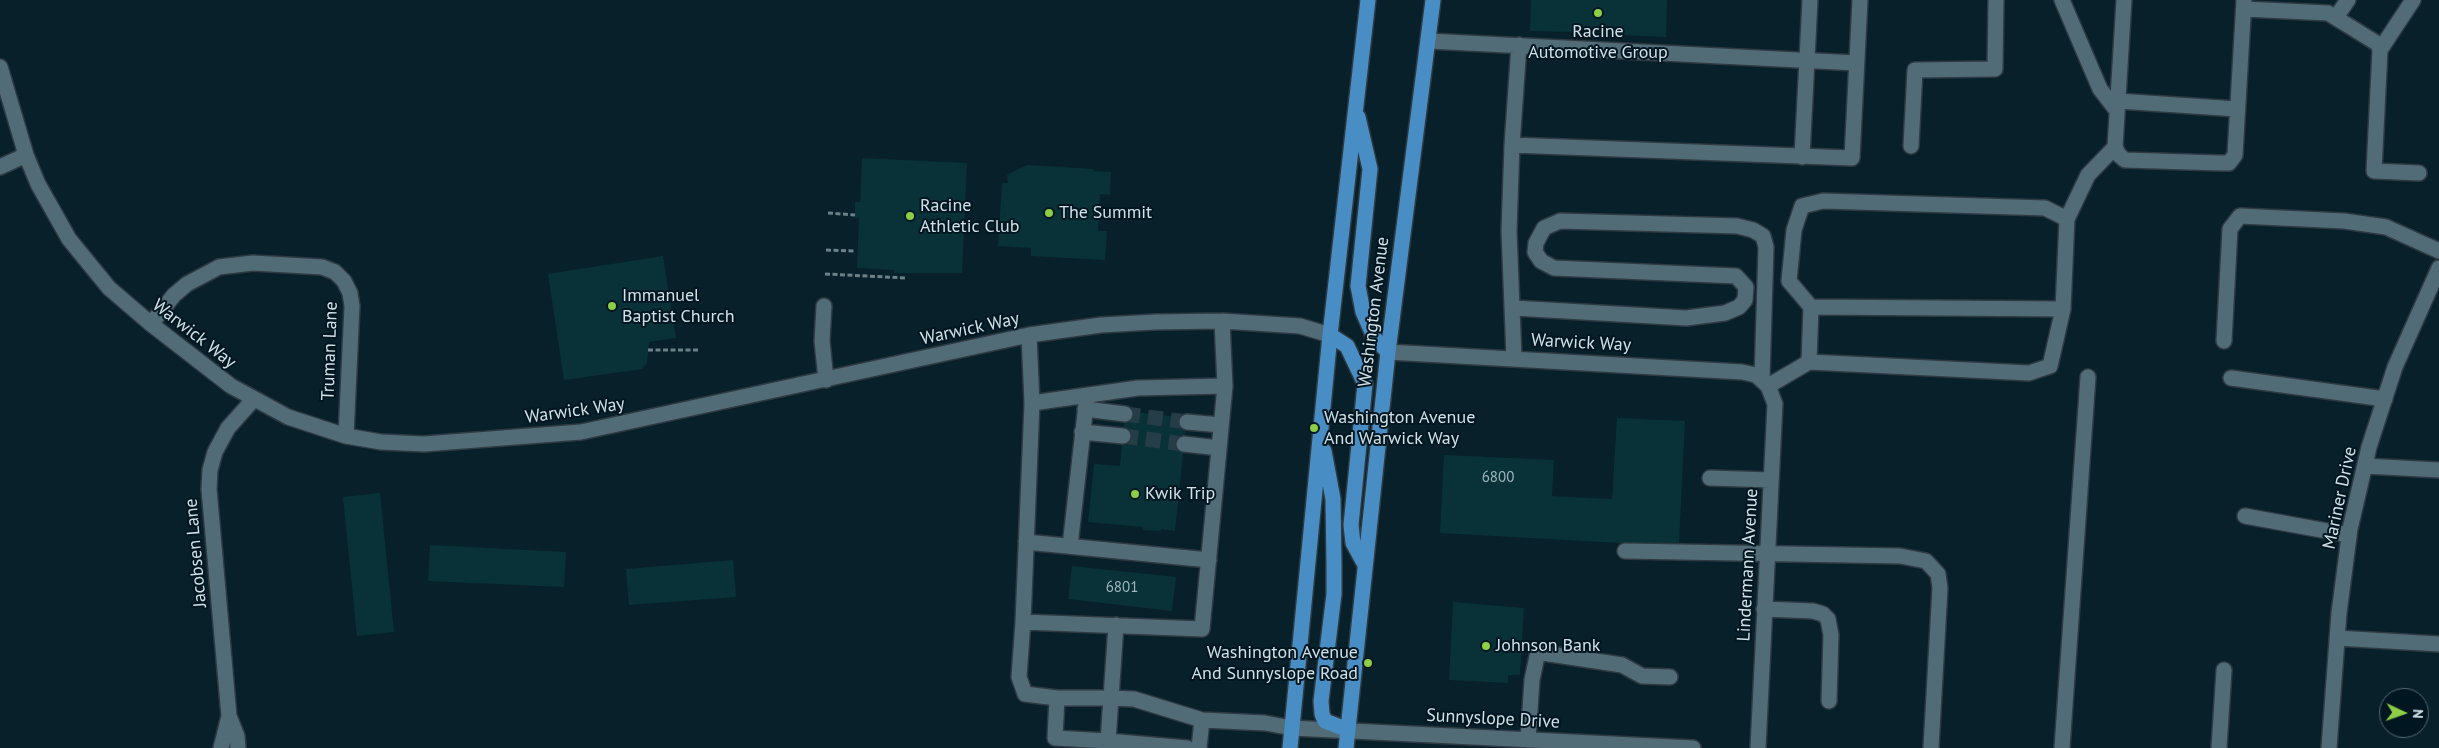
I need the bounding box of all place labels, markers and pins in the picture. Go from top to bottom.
marker: Racine Automotive Group [1592,7,1604,19]
place label: Racine Automotive Group [1528,21,1668,64]
place label: Racine Athletic Club [920,195,1019,238]
place label: The Summit [1059,202,1152,224]
marker: The Summit [1043,207,1055,219]
marker: Racine Athletic Club [904,210,916,222]
place label: Immanuel Baptist Church [622,285,734,328]
marker: Immanuel Baptist Church [606,300,618,312]
place label: Washington Avenue And Warwick Way [1324,407,1475,449]
marker: Washington Avenue And Warwick Way [1308,422,1320,434]
place label: Kwik Trip [1145,483,1215,505]
marker: Kwik Trip [1129,488,1141,500]
place label: Johnson Bank [1496,635,1600,657]
marker: Johnson Bank [1480,640,1492,652]
place label: Washington Avenue And Sunnyslope Road [1192,642,1358,684]
marker: Washington Avenue And Sunnyslope Road [1362,657,1374,669]

